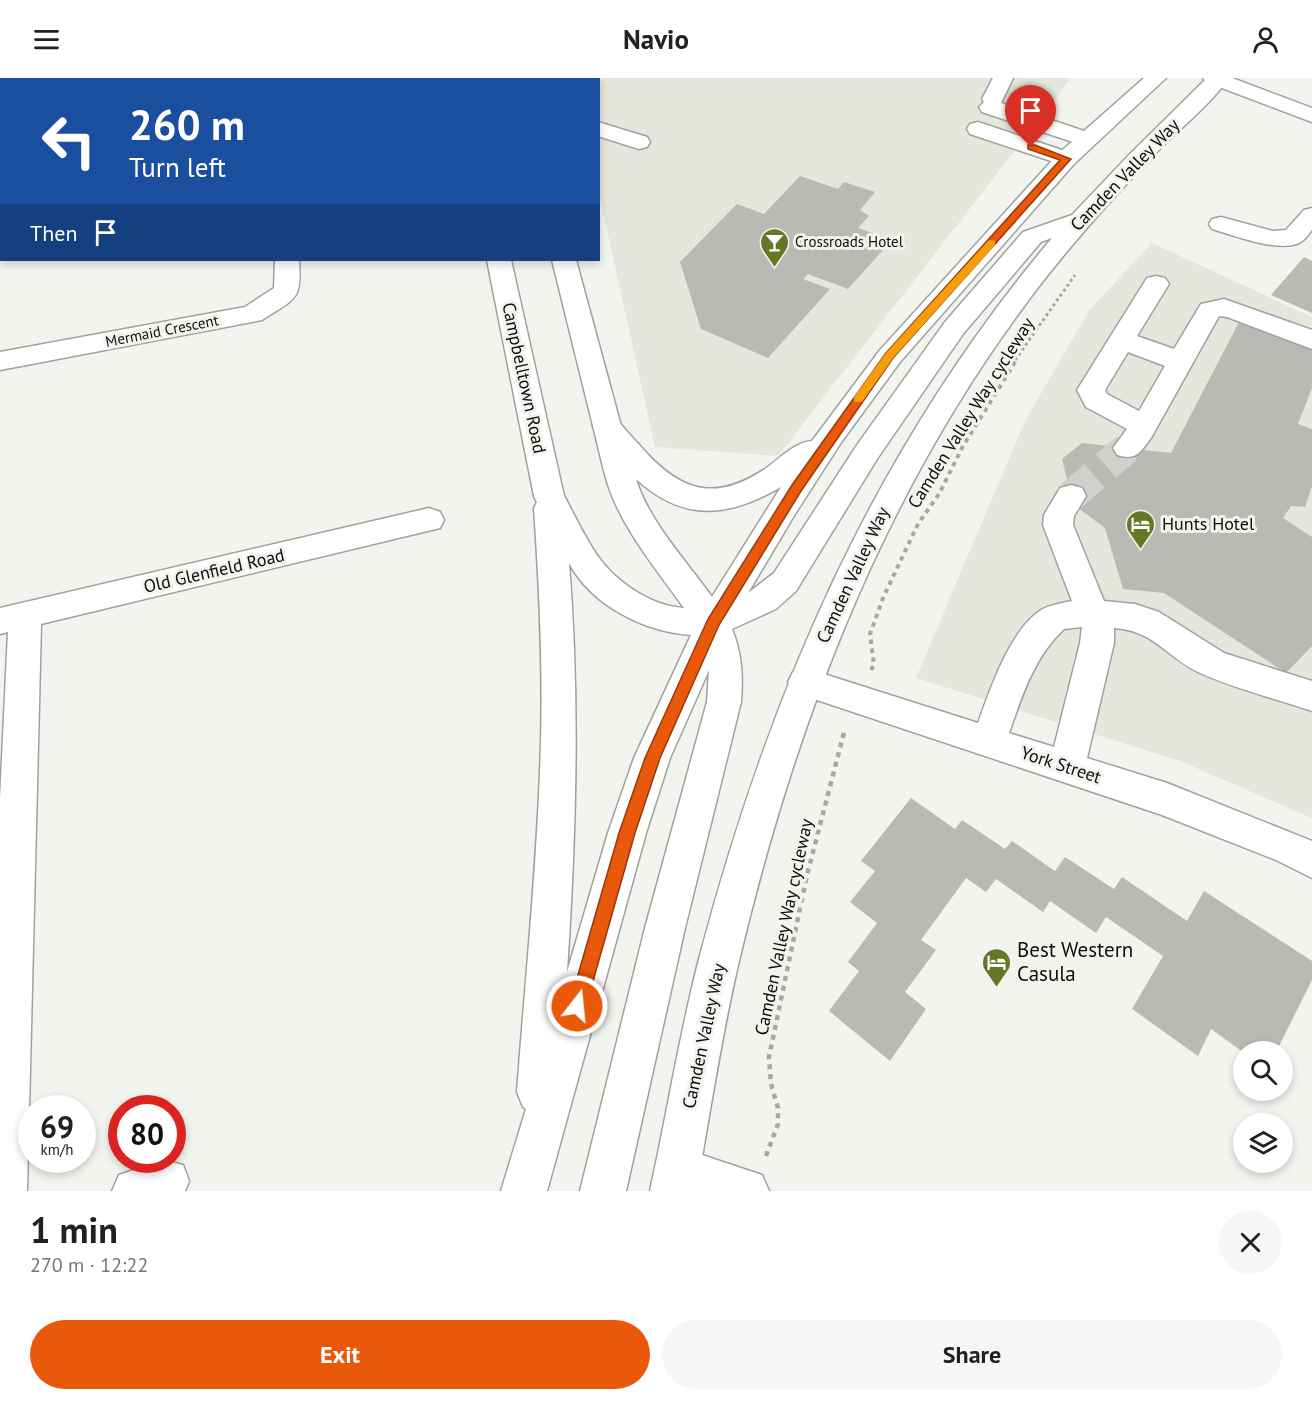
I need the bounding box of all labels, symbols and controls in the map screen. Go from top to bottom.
text: Navio [623,22,689,56]
icon: menu [30,23,63,56]
icon: person [1249,23,1282,56]
pin [1005,85,1056,147]
icon: arrive [1014,94,1047,127]
text: 260 m [129,97,245,152]
icon: left [30,102,108,180]
street label: Camden Valley Way [1065,113,1185,236]
text: Turn left [129,150,226,184]
icon: arrive [89,216,122,249]
text: Then [30,219,77,247]
bar icon: Crossroads Hotel [758,226,790,268]
place label: Crossroads Hotel [795,232,904,251]
street label: Campbelltown Road [497,300,552,456]
street label: Mermaid Crescent [104,310,220,351]
street label: Camden Valley Way cycleway [902,313,1039,512]
street label: Camden Valley Way [811,502,894,647]
hotel icon: Hunts Hotel [1125,508,1157,550]
place label: Hunts Hotel [1162,512,1255,535]
street label: Old Glenfield Road [141,543,287,598]
street label: York Street [1018,741,1104,788]
street label: Camden Valley Way cycleway [749,816,818,1037]
place label: Best Western Casula [1017,936,1133,987]
hotel icon: Best Western Casula [980,946,1012,988]
street label: Camden Valley Way [677,961,730,1111]
position arrow [545,974,609,1038]
map controls [1233,1041,1293,1173]
button: search [1233,1041,1293,1101]
speed limit sign: 80 [108,1095,186,1173]
text: 69 [40,1107,74,1146]
button: layers [1233,1113,1293,1173]
text: km/h [41,1140,73,1159]
text: 1 min [30,1206,118,1253]
button: close [1219,1211,1282,1274]
text: 270 m · 12:22 [30,1252,148,1278]
button: Exit [30,1320,650,1389]
button: Share [662,1320,1282,1389]

